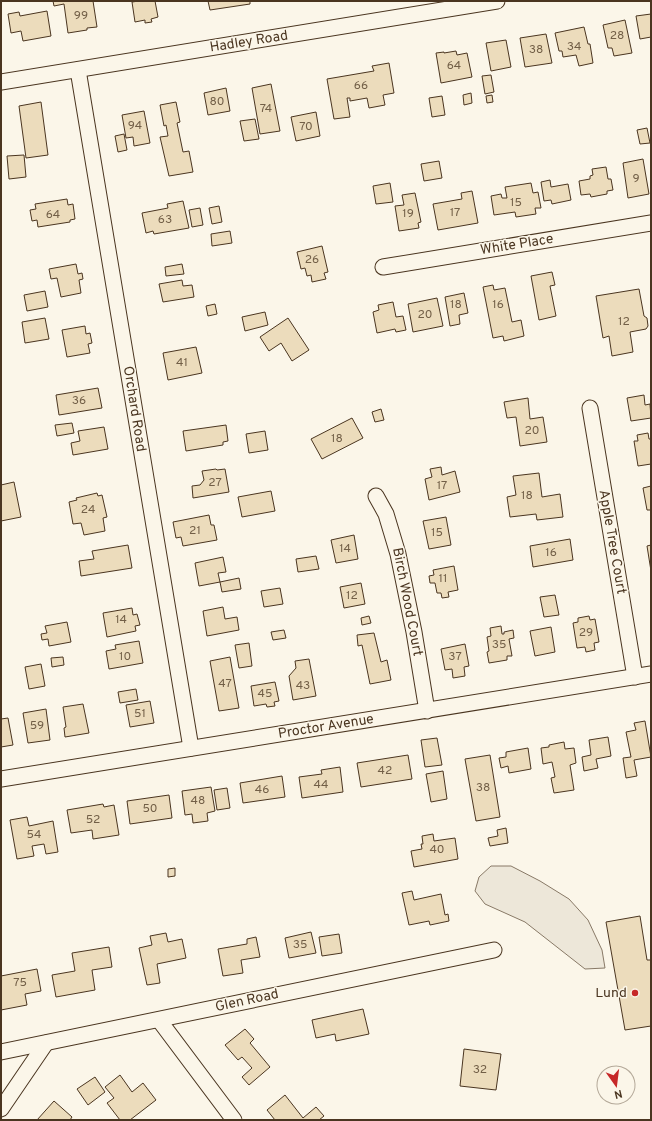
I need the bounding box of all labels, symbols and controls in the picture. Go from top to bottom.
house number: 99 [74,8,88,24]
street label: Hadley Road [209,27,289,57]
house number: 28 [610,28,624,44]
house number: 34 [567,39,581,55]
house number: 38 [529,42,543,58]
house number: 64 [447,58,461,74]
house number: 66 [354,78,368,94]
house number: 80 [210,94,224,110]
house number: 74 [260,101,272,117]
house number: 94 [128,118,142,134]
house number: 70 [299,119,313,135]
house number: 9 [632,171,640,187]
house number: 15 [510,195,522,211]
house number: 17 [450,205,460,221]
house number: 19 [402,206,414,222]
house number: 64 [46,207,60,223]
house number: 63 [158,212,172,228]
street label: White Place [479,231,555,259]
house number: 26 [305,252,319,268]
house number: 18 [450,297,462,313]
house number: 16 [492,297,504,313]
house number: 20 [417,307,433,323]
house number: 12 [618,314,630,330]
house number: 41 [176,355,188,371]
street label: Orchard Road [119,365,149,453]
house number: 36 [72,393,86,409]
house number: 20 [524,423,540,439]
house number: 18 [331,431,343,447]
house number: 27 [208,475,222,491]
house number: 17 [437,478,447,494]
house number: 18 [521,488,533,504]
street label: Apple Tree Court [594,488,630,596]
house number: 24 [81,502,95,518]
house number: 21 [189,523,201,539]
house number: 15 [431,525,443,541]
house number: 14 [339,541,351,557]
house number: 16 [545,545,557,561]
street label: Birch Wood Court [388,546,426,658]
house number: 11 [439,571,447,587]
house number: 12 [346,588,358,604]
house number: 14 [115,612,127,628]
house number: 29 [579,625,593,641]
house number: 35 [492,637,506,653]
house number: 10 [119,649,131,665]
house number: 37 [448,649,462,665]
house number: 47 [218,676,232,692]
house number: 43 [296,678,310,694]
house number: 45 [258,686,272,702]
house number: 51 [134,706,146,722]
street label: Proctor Avenue [277,711,375,743]
house number: 59 [30,718,44,734]
house number: 42 [378,763,392,779]
house number: 44 [314,777,328,793]
house number: 38 [476,780,490,796]
house number: 46 [255,782,269,798]
house number: 48 [191,793,205,809]
house number: 50 [142,801,158,817]
house number: 52 [86,812,100,828]
house number: 54 [26,827,42,843]
house number: 40 [429,842,445,858]
house number: 35 [293,937,307,953]
house number: 75 [13,975,27,991]
place label: Lund [595,985,627,1002]
street label: Glen Road [214,986,280,1016]
marker: Lund [630,988,640,998]
house number: 32 [473,1062,487,1078]
north arrow [596,1065,636,1105]
text: N [613,1086,624,1101]

